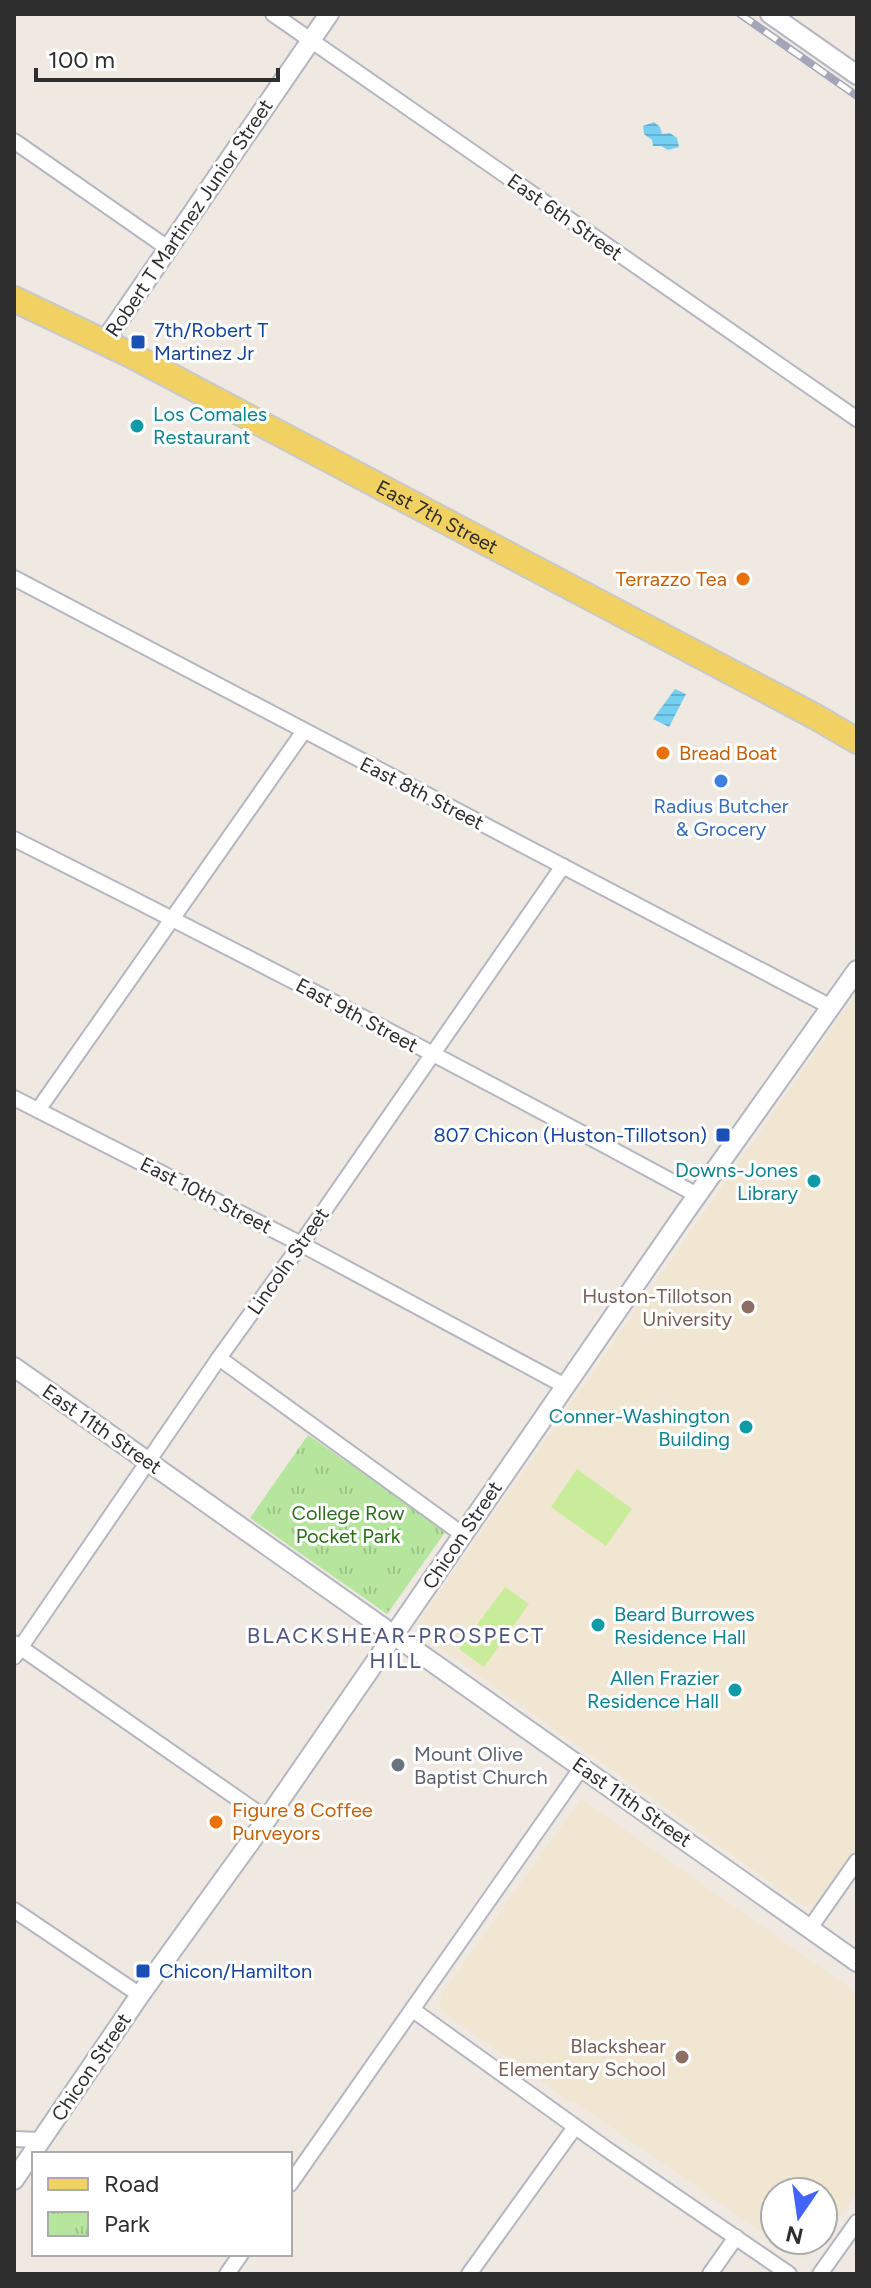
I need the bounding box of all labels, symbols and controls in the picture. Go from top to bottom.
scale bar [36,32,278,82]
text: 100 m [48,45,115,74]
street label: Robert T Martinez Junior Street [100,95,278,341]
street label: East 6th Street [503,168,627,266]
place label: 7th/Robert T Martinez Jr [154,318,268,365]
marker: 7th/Robert T Martinez Jr [129,333,147,351]
place label: Los Comales Restaurant [153,402,267,449]
marker: Los Comales Restaurant [128,417,146,435]
street label: East 7th Street [372,475,502,559]
place label: Terrazzo Tea [615,567,727,591]
marker: Terrazzo Tea [734,570,752,588]
place label: Bread Boat [679,741,777,765]
marker: Bread Boat [654,744,672,762]
street label: East 8th Street [356,751,488,835]
marker: Radius Butcher & Grocery [712,772,730,790]
place label: Radius Butcher & Grocery [653,794,789,841]
street label: East 9th Street [292,973,422,1057]
place label: 807 Chicon (Huston-Tillotson) [434,1123,707,1147]
marker: 807 Chicon (Huston-Tillotson) [714,1126,732,1144]
street label: East 10th Street [136,1151,276,1239]
place label: Downs-Jones Library [675,1158,798,1205]
marker: Downs-Jones Library [805,1172,823,1190]
street label: Lincoln Street [242,1203,334,1319]
place label: Huston-Tillotson University [582,1284,732,1331]
marker: Huston-Tillotson University [739,1298,757,1316]
street label: East 11th Street [38,1379,166,1479]
place label: Conner-Washington Building [549,1404,730,1451]
marker: Conner-Washington Building [737,1418,755,1436]
street label: Chicon Street [417,1477,507,1593]
park label: College Row Pocket Park [292,1501,405,1548]
place label: Beard Burrowes Residence Hall [614,1602,755,1649]
marker: Beard Burrowes Residence Hall [589,1616,607,1634]
district label: BLACKSHEAR-PROSPECT HILL [247,1622,545,1674]
place label: Allen Frazier Residence Hall [587,1666,719,1713]
marker: Allen Frazier Residence Hall [726,1681,744,1699]
place label: Mount Olive Baptist Church [414,1742,548,1789]
street label: East 11th Street [568,1752,696,1852]
marker: Mount Olive Baptist Church [389,1756,407,1774]
place label: Figure 8 Coffee Purveyors [232,1798,373,1845]
marker: Figure 8 Coffee Purveyors [207,1813,225,1831]
place label: Chicon/Hamilton [159,1959,312,1983]
marker: Chicon/Hamilton [134,1962,152,1980]
street label: Chicon Street [46,2009,136,2125]
place label: Blackshear Elementary School [498,2034,666,2081]
marker: Blackshear Elementary School [673,2048,691,2066]
legend [32,2152,292,2256]
text: Road [104,2169,159,2198]
north arrow [759,2176,839,2256]
text: Park [104,2209,150,2238]
text: N [783,2220,806,2250]

